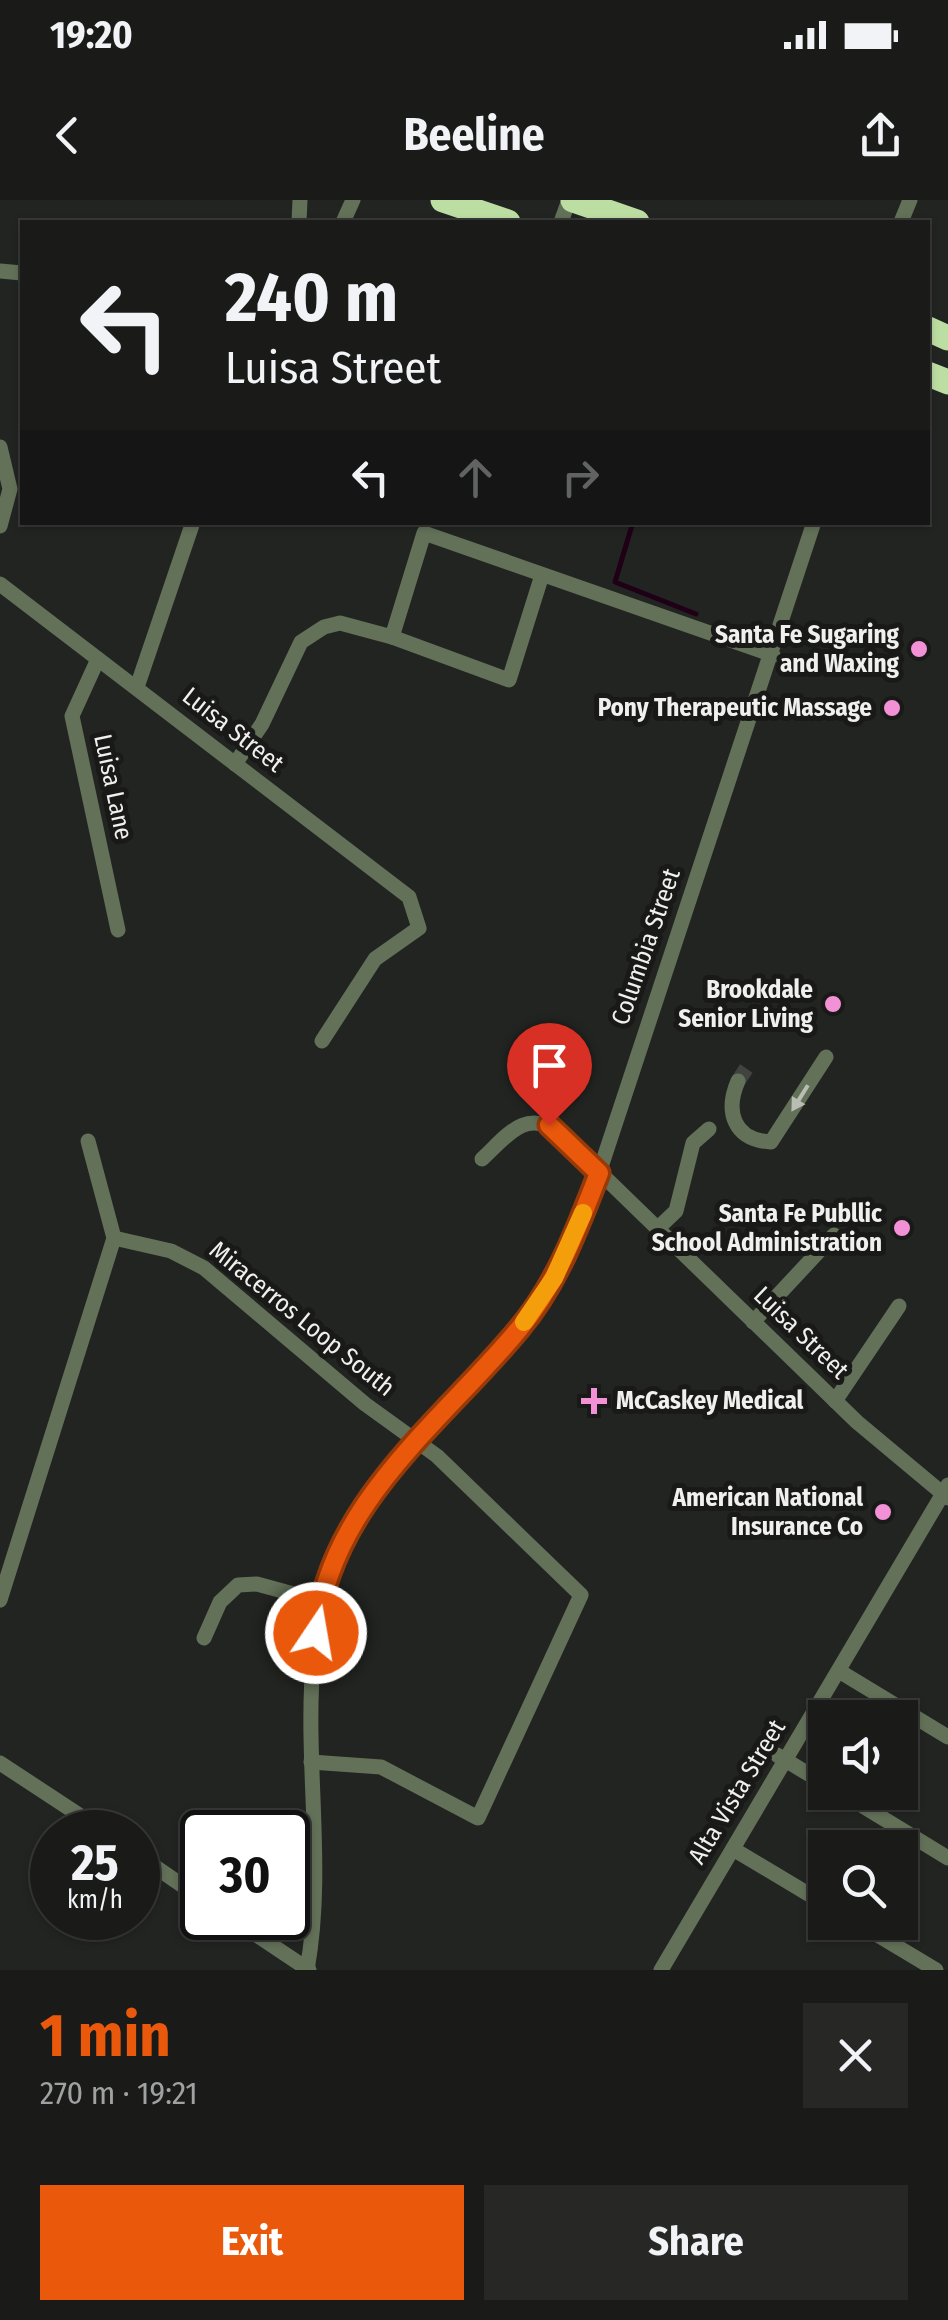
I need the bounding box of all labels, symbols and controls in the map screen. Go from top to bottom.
text: 19:20 [50,12,133,58]
icon: back [40,108,95,163]
text: Beeline [403,108,545,162]
icon: share [853,108,908,163]
text: 240 m [225,256,398,340]
icon: left [60,260,190,390]
text: Luisa Street [225,341,441,395]
icon: left [343,450,398,505]
icon: ahead [448,450,503,505]
icon: right [553,450,608,505]
place label: Santa Fe Sugaring and Waxing [715,620,900,679]
marker: Santa Fe Sugaring and Waxing [908,638,930,660]
street label: Luisa Street [176,681,290,779]
place label: Pony Therapeutic Massage [598,693,872,723]
marker: Pony Therapeutic Massage [881,697,903,719]
street label: Luisa Lane [87,731,139,843]
street label: Columbia Street [605,864,687,1029]
place label: Brookdale Senior Living [678,975,814,1034]
marker: Brookdale Senior Living [822,993,844,1015]
pin [507,1023,592,1126]
icon: arrive [522,1038,577,1093]
one-way arrow [792,1084,809,1112]
place label: Santa Fe Publlic School Administration [652,1199,882,1258]
marker: Santa Fe Publlic School Administration [891,1217,913,1239]
street label: Miracerros Loop South [203,1235,401,1403]
street label: Luisa Street [747,1280,855,1386]
place label: McCaskey Medical [616,1386,804,1416]
marker: McCaskey Medical [581,1388,607,1414]
place label: American National Insurance Co [672,1483,863,1542]
marker: American National Insurance Co [872,1501,894,1523]
position arrow [264,1581,368,1685]
map controls [808,1700,918,1940]
button: sound [808,1700,918,1810]
street label: Alta Vista Street [682,1714,792,1870]
speed limit sign: 30 [180,1810,310,1940]
button: search [808,1830,918,1940]
text: 25 [71,1833,119,1893]
text: km/h [67,1885,123,1915]
text: 1 min [40,2000,171,2072]
button: close [803,2003,908,2108]
text: 270 m · 19:21 [40,2074,198,2112]
button: Exit [40,2185,464,2300]
button: Share [484,2185,908,2300]

